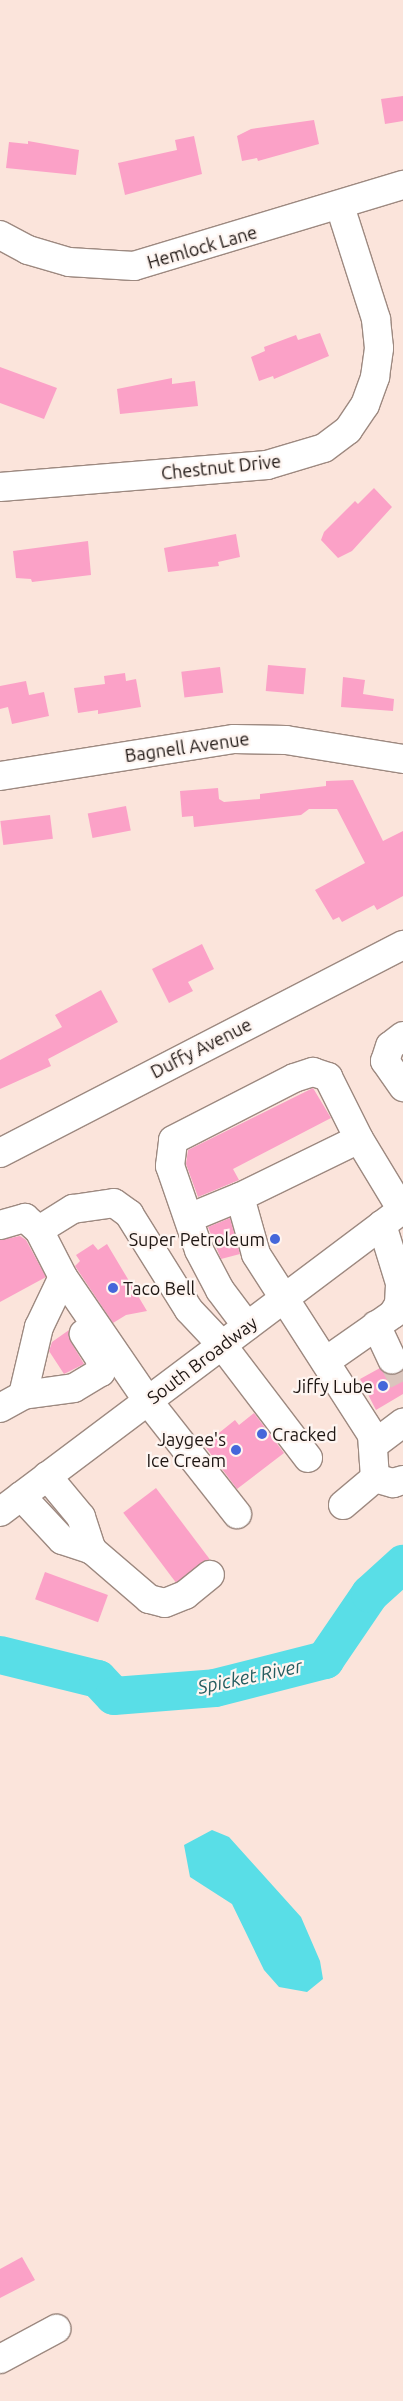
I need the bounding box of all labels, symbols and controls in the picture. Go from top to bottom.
street label: Hemlock Lane [144,221,260,273]
street label: Chestnut Drive [160,450,282,484]
street label: Bagnell Avenue [123,728,251,766]
street label: Duffy Avenue [147,1013,255,1083]
place label: Super Petroleum [129,1228,265,1250]
marker: Super Petroleum [269,1233,281,1245]
place label: Taco Bell [123,1277,195,1299]
marker: Taco Bell [107,1282,119,1294]
street label: South Broadway [143,1312,261,1408]
place label: Jiffy Lube [293,1375,373,1397]
marker: Jiffy Lube [377,1380,389,1392]
place label: Cracked [272,1423,337,1445]
marker: Cracked [256,1428,268,1440]
place label: Jaygee's Ice Cream [146,1429,226,1472]
marker: Jaygee's Ice Cream [230,1444,242,1456]
water label: Spicket River [196,1655,304,1699]

